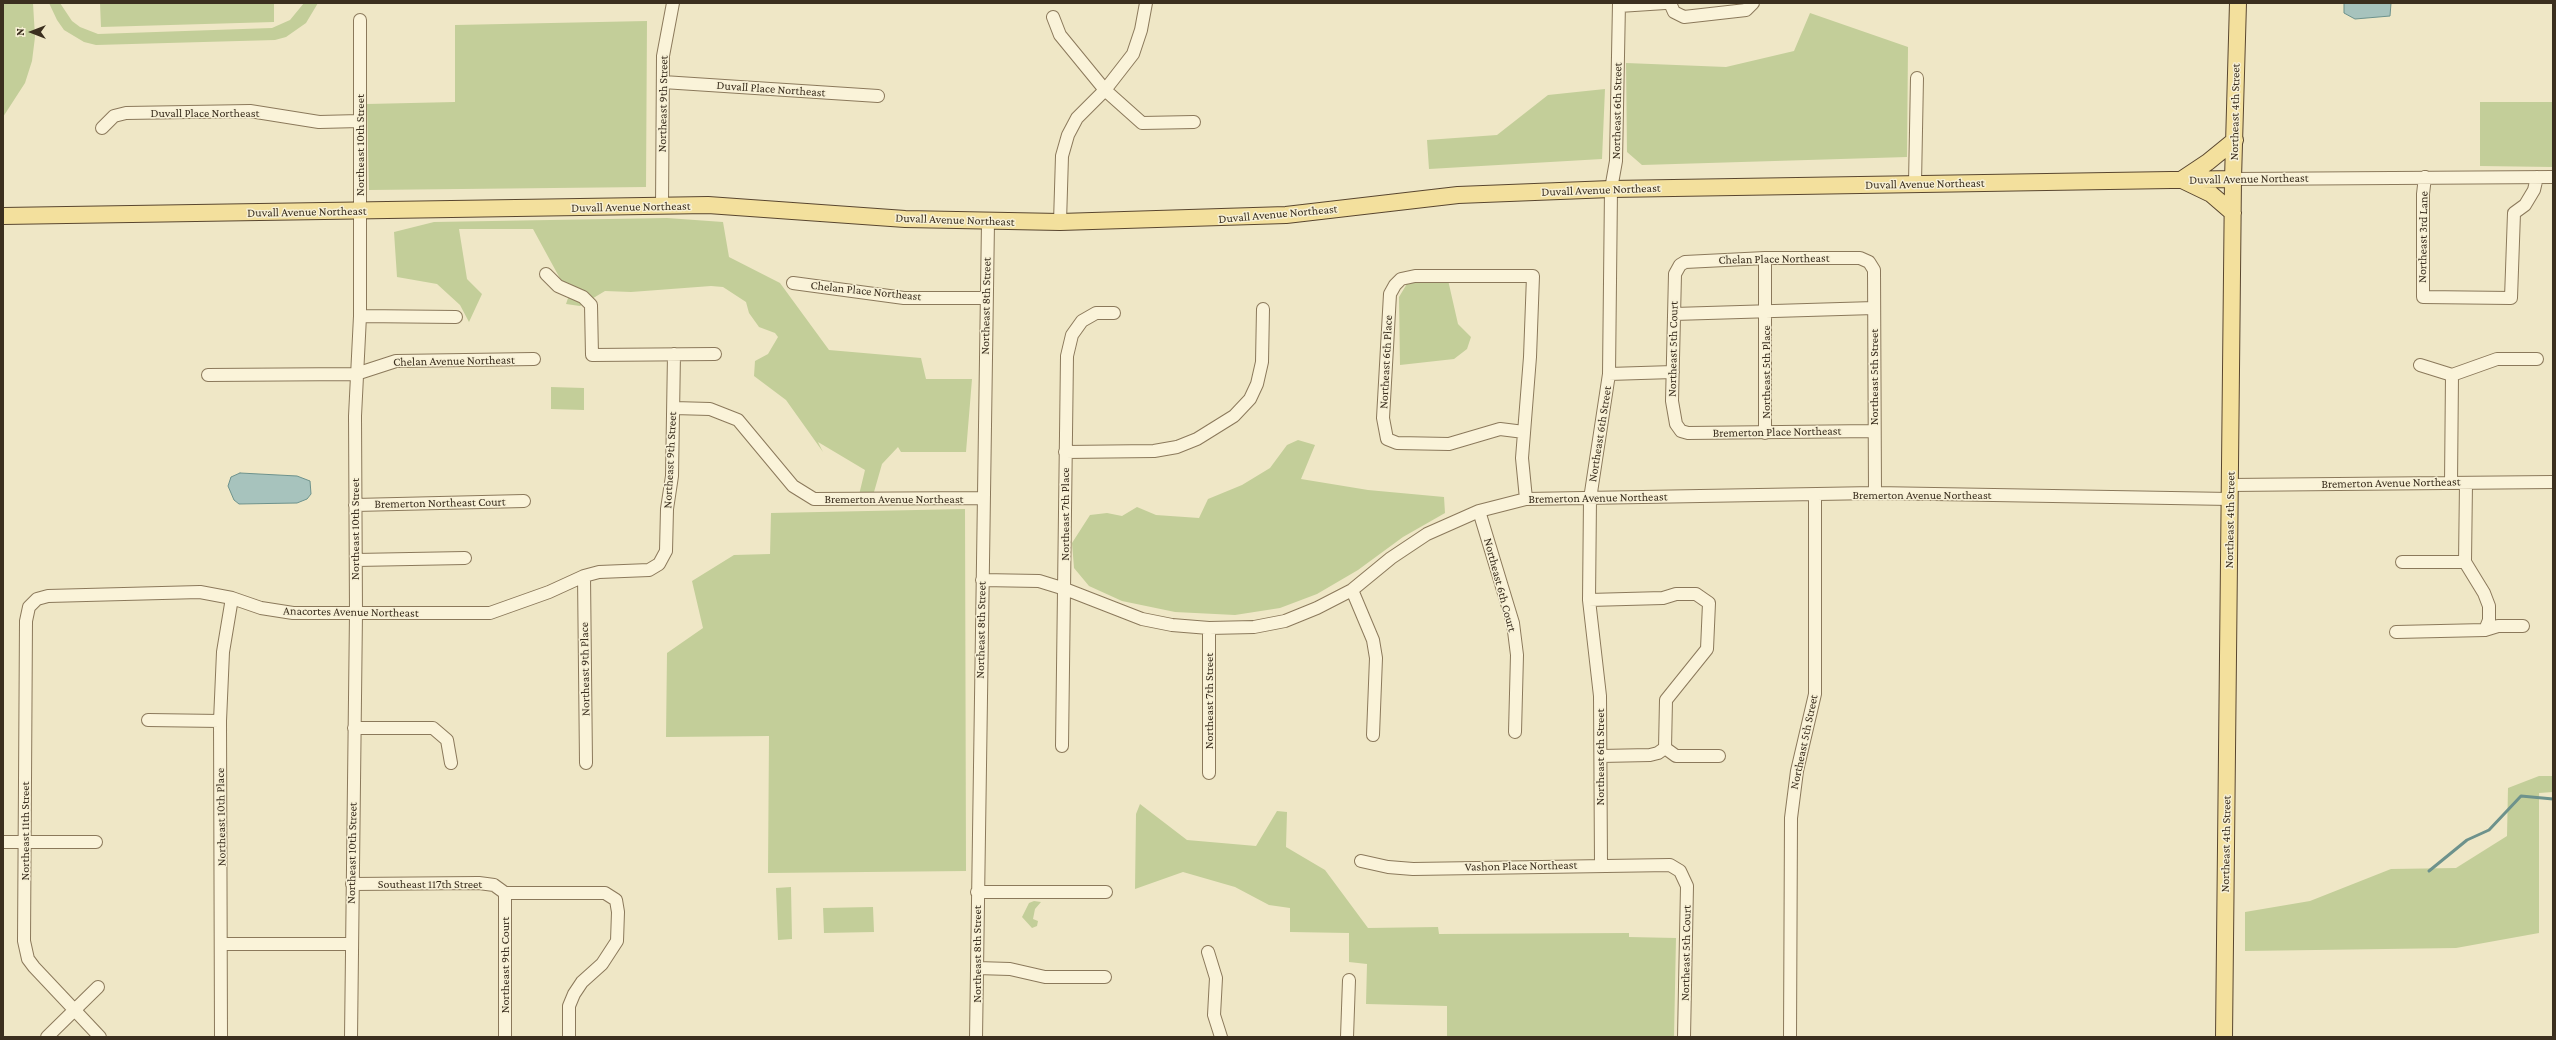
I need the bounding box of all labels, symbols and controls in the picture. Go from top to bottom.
north arrow [12,12,52,52]
text: N [14,28,26,36]
street label: Northeast 9th Street [655,55,671,153]
street label: Northeast 6th Street [1609,62,1625,160]
street label: Northeast 4th Street [2227,63,2243,161]
street label: Duvall Place Northeast [716,78,826,100]
street label: Northeast 10th Street [353,94,367,196]
street label: Duvall Place Northeast [150,106,260,120]
street label: Duvall Avenue Northeast [2189,171,2309,187]
street label: Duvall Avenue Northeast [1865,176,1985,192]
street label: Duvall Avenue Northeast [1541,181,1661,199]
street label: Northeast 3rd Lane [2415,191,2431,283]
street label: Duvall Avenue Northeast [571,199,691,215]
street label: Duvall Avenue Northeast [1218,202,1338,226]
street label: Duvall Avenue Northeast [247,204,367,220]
street label: Duvall Avenue Northeast [895,211,1015,229]
street label: Chelan Place Northeast [1718,251,1830,267]
street label: Northeast 8th Street [978,257,994,355]
street label: Chelan Place Northeast [810,278,922,304]
street label: Northeast 5th Court [1665,301,1681,397]
street label: Northeast 6th Place [1376,315,1396,409]
street label: Northeast 5th Place [1759,325,1773,419]
street label: Northeast 5th Street [1867,329,1881,425]
street label: Chelan Avenue Northeast [393,353,515,369]
street label: Northeast 6th Street [1585,385,1615,483]
street label: Northeast 9th Street [660,411,680,509]
street label: Bremerton Place Northeast [1713,424,1841,440]
street label: Northeast 7th Place [1058,467,1072,561]
street label: Northeast 4th Street [2222,471,2238,569]
street label: Bremerton Avenue Northeast [2321,475,2461,491]
street label: Northeast 10th Street [348,478,362,580]
street label: Bremerton Avenue Northeast [1852,488,1992,502]
street label: Bremerton Avenue Northeast [1528,490,1668,506]
street label: Bremerton Avenue Northeast [824,492,964,506]
street label: Bremerton Northeast Court [374,495,506,511]
street label: Northeast 6th Court [1481,537,1519,633]
street label: Northeast 8th Street [973,581,989,679]
street label: Anacortes Avenue Northeast [283,604,419,620]
street label: Northeast 9th Place [577,622,593,716]
street label: Northeast 7th Street [1202,653,1216,749]
street label: Northeast 5th Street [1787,693,1821,791]
street label: Northeast 6th Street [1593,708,1607,806]
street label: Northeast 10th Place [213,768,229,866]
street label: Northeast 11th Street [18,782,32,880]
street label: Northeast 4th Street [2218,795,2234,893]
street label: Northeast 10th Street [344,802,360,904]
street label: Vashon Place Northeast [1464,858,1578,874]
street label: Southeast 117th Street [378,877,482,891]
street label: Northeast 8th Street [970,905,984,1003]
street label: Northeast 5th Court [1678,905,1694,1001]
street label: Northeast 9th Court [498,917,512,1013]

